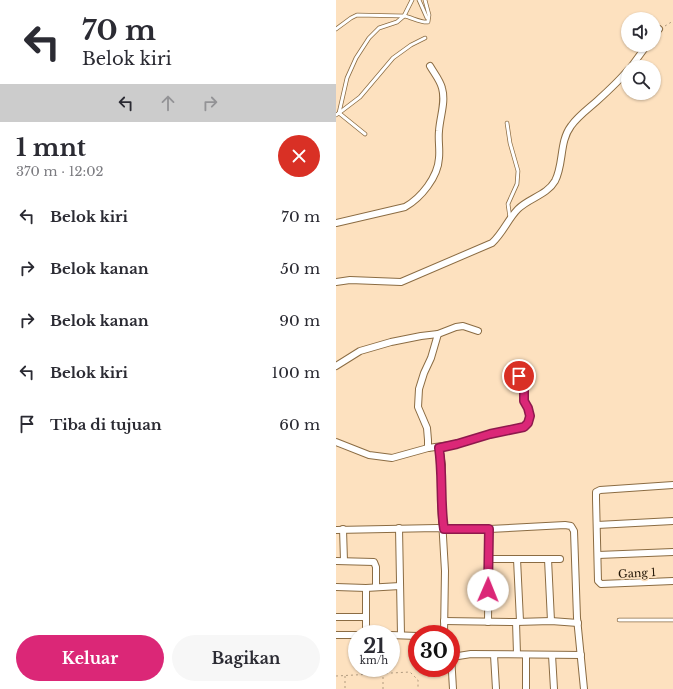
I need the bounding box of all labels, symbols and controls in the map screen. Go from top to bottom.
map controls [621,12,661,100]
button: sound [621,12,661,52]
text: 70 m [82,13,156,48]
icon: left [16,16,68,68]
text: Belok kiri [82,48,172,70]
button: search [621,60,661,100]
icon: left [115,92,137,114]
icon: ahead [157,92,179,114]
icon: right [199,92,221,114]
text: 1 mnt [16,133,86,162]
button: close [278,135,320,177]
text: 370 m · 12:02 [16,163,103,180]
icon: left [16,205,38,227]
text: Belok kiri [50,207,128,226]
text: 70 m [281,207,320,226]
icon: right [16,257,38,279]
text: Belok kanan [50,259,149,278]
text: 50 m [280,259,320,278]
icon: right [16,309,38,331]
text: Belok kanan [50,311,149,330]
text: 90 m [279,311,320,330]
pin [502,359,536,393]
icon: left [16,361,38,383]
text: Belok kiri [50,363,128,382]
text: 100 m [271,363,320,382]
icon: arrive [508,365,530,387]
icon: arrive [16,413,38,435]
text: Tiba di tujuan [50,415,162,434]
text: 60 m [279,415,320,434]
street label: Gang 1 [618,565,656,581]
position arrow [467,569,509,611]
speed limit sign: 30 [408,625,460,677]
text: 21 [363,634,385,658]
button: Keluar [16,635,164,681]
button: Bagikan [172,635,320,681]
text: km/h [360,654,388,667]

